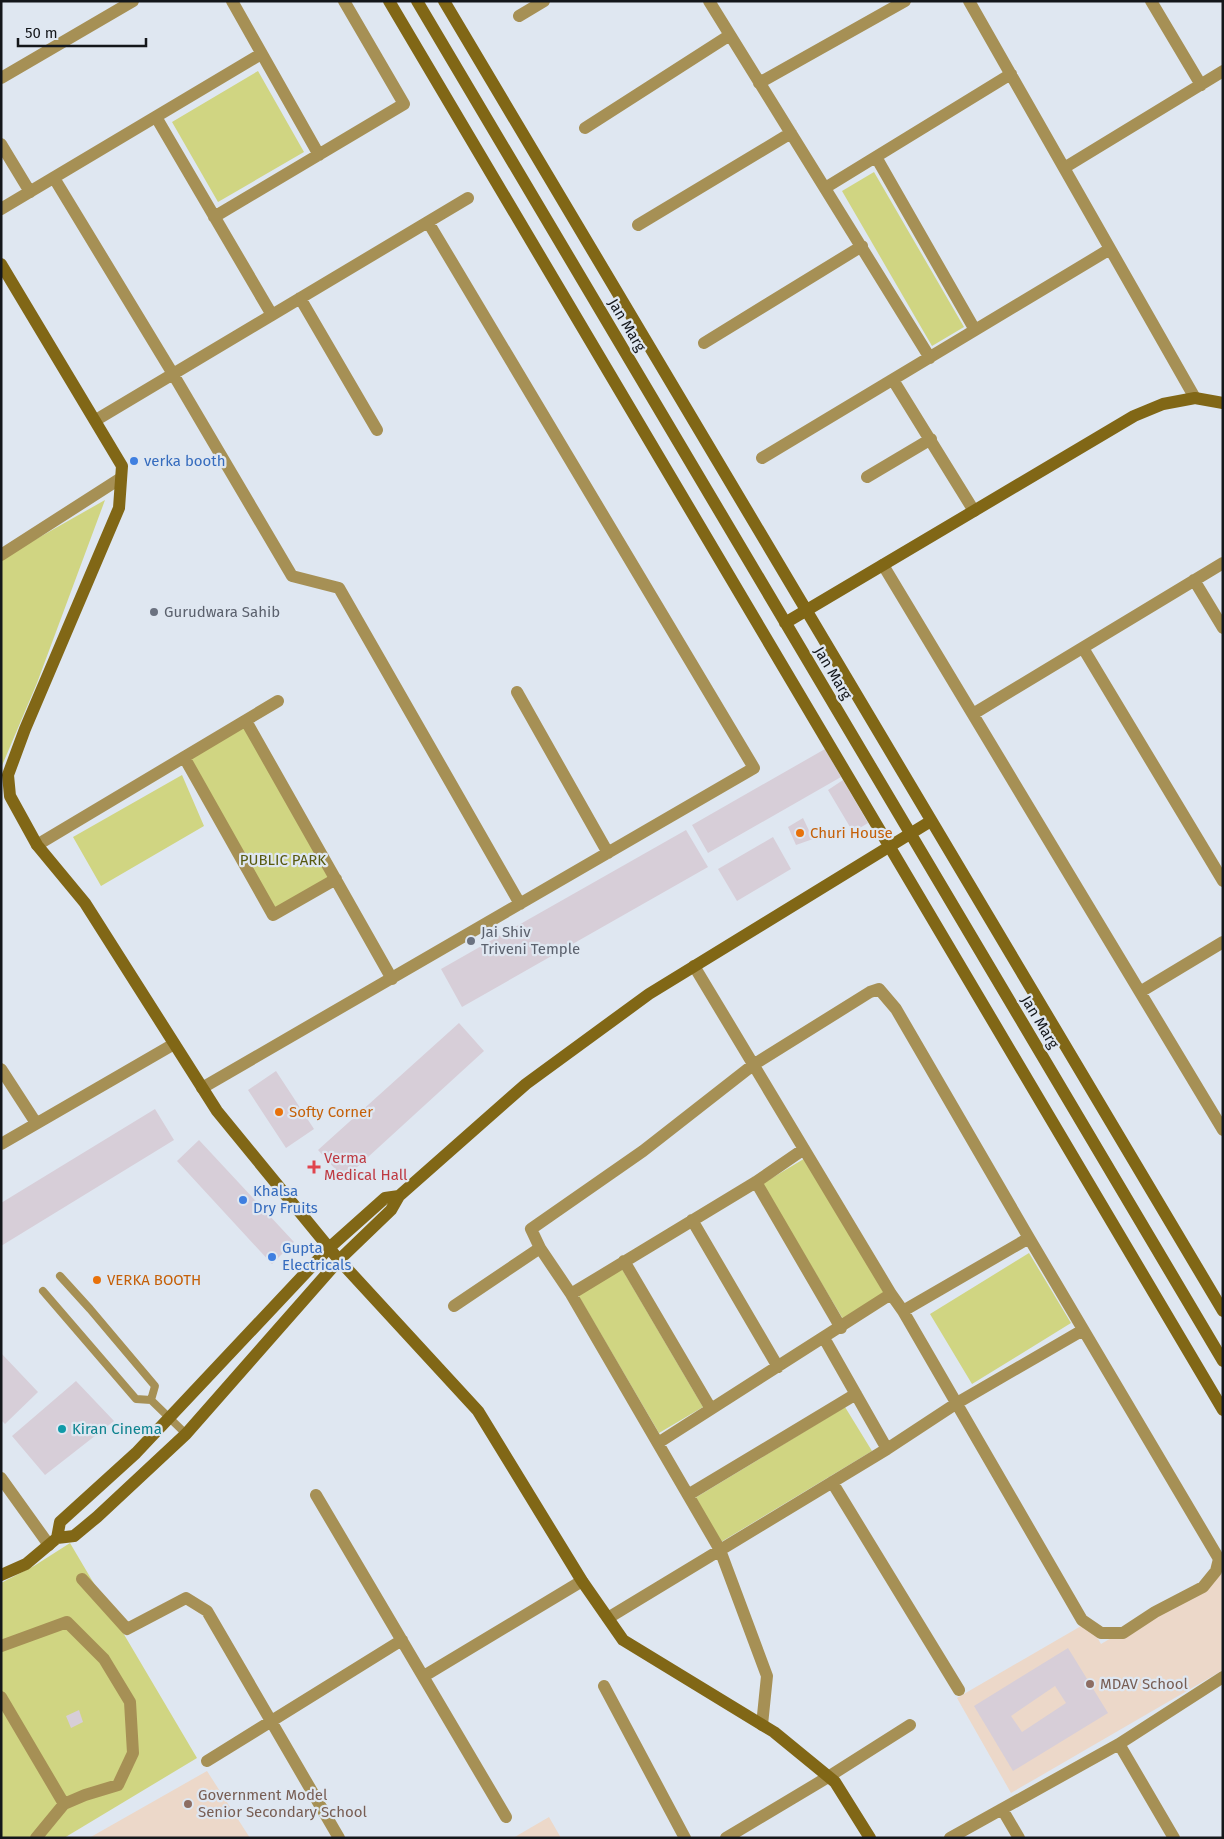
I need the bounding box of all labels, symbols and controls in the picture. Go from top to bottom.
scale bar [18,15,145,47]
text: 50 m [25,24,58,42]
street label: Jan Marg [604,295,650,355]
place label: verka booth [144,452,226,470]
marker: verka booth [128,455,140,467]
place label: Gurudwara Sahib [164,603,280,621]
marker: Gurudwara Sahib [148,606,160,618]
street label: Jan Marg [810,643,856,703]
place label: Churi House [810,824,893,842]
marker: Churi House [794,827,806,839]
park label: PUBLIC PARK [240,851,326,869]
place label: Jai Shiv Triveni Temple [481,923,580,958]
marker: Jai Shiv Triveni Temple [465,935,477,947]
street label: Jan Marg [1017,992,1063,1052]
place label: Softy Corner [289,1103,373,1121]
marker: Softy Corner [273,1106,285,1118]
place label: Verma Medical Hall [324,1149,408,1184]
marker: Verma Medical Hall [308,1161,320,1173]
place label: Khalsa Dry Fruits [253,1182,318,1217]
marker: Khalsa Dry Fruits [237,1194,249,1206]
place label: Gupta Electricals [282,1239,351,1274]
marker: Gupta Electricals [266,1251,278,1263]
place label: VERKA BOOTH [107,1271,201,1289]
marker: VERKA BOOTH [91,1274,103,1286]
place label: Kiran Cinema [72,1420,162,1438]
marker: Kiran Cinema [56,1423,68,1435]
place label: MDAV School [1100,1675,1189,1693]
marker: MDAV School [1084,1678,1096,1690]
place label: Government Model Senior Secondary School [198,1786,368,1821]
marker: Government Model Senior Secondary School [182,1798,194,1810]

